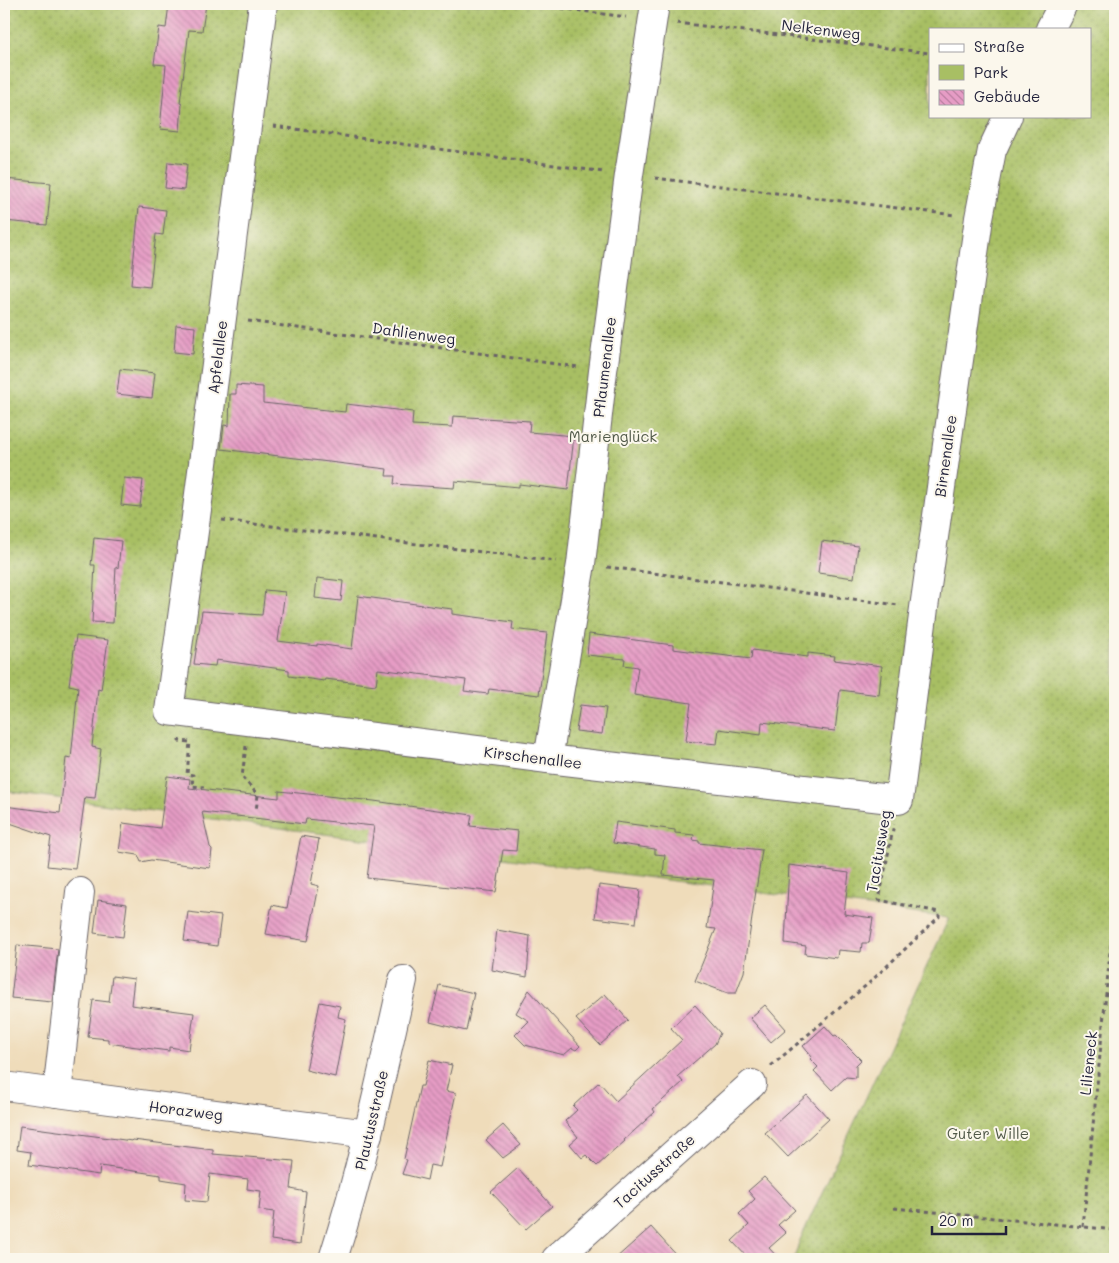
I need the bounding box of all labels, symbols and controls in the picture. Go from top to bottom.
street label: Nelkenweg [780,14,862,44]
legend [929,28,1092,118]
text: Straße [974,36,1025,56]
text: Park [974,62,1008,82]
text: Gebäude [974,86,1040,106]
street label: Pflaumenallee [588,316,620,418]
street label: Dahlienweg [371,317,457,349]
street label: Apfelallee [203,319,231,395]
street label: Birnenallee [929,414,961,498]
park label: Marienglück [569,426,657,446]
street label: Kirschenallee [483,741,583,773]
street label: Tacitusweg [861,808,895,894]
street label: Lilieneck [1075,1030,1101,1096]
street label: Plautusstraße [350,1068,392,1172]
street label: Horazweg [148,1096,224,1124]
park label: Guter Wille [947,1123,1029,1143]
street label: Tacitusstraße [609,1129,699,1213]
scale bar [932,1203,1005,1235]
text: 20 m [939,1210,973,1230]

